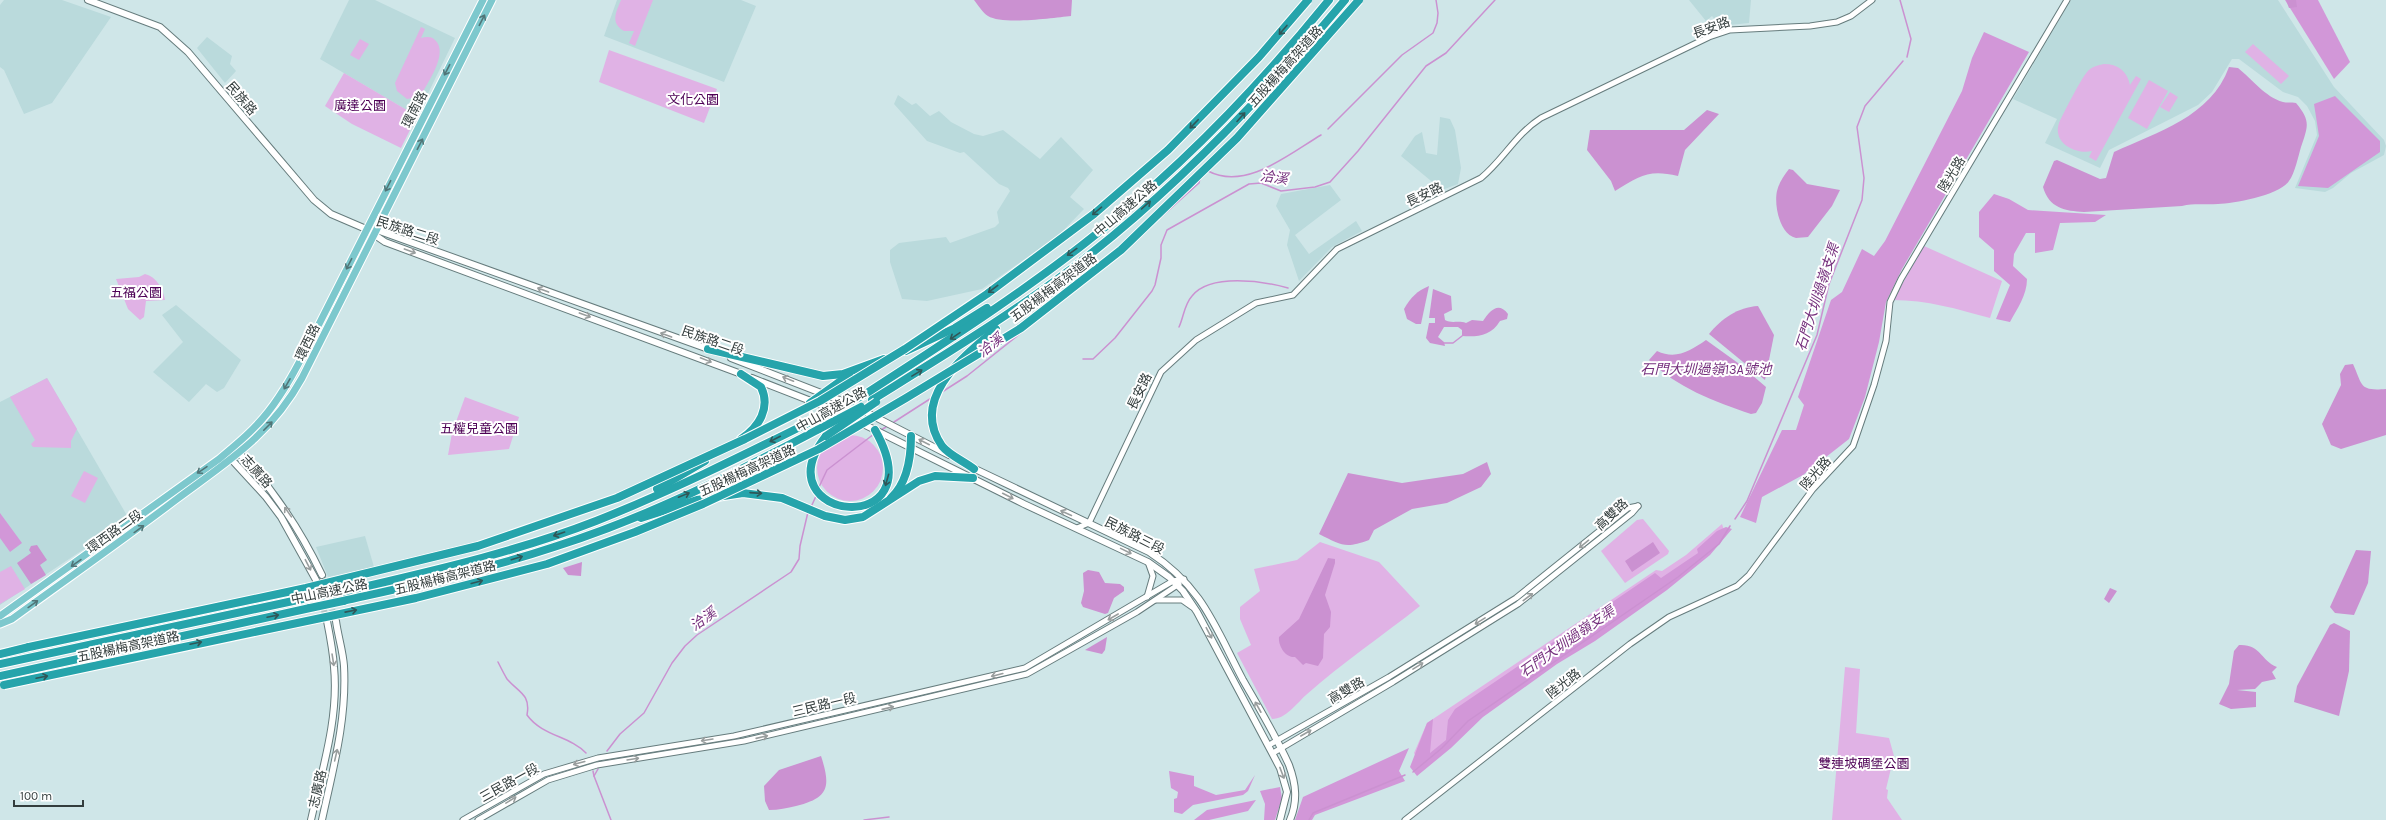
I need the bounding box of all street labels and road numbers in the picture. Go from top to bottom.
street label: 長安路 [1690,14,1732,41]
street label: 五股楊梅高架道路 [1245,23,1326,110]
street label: 民族路 [223,79,260,118]
street label: 環南路 [399,88,430,130]
street label: 陸光路 [1935,154,1968,195]
street label: 中山高速公路 [1091,177,1160,240]
street label: 長安路 [1403,179,1445,209]
street label: 民族路二段 [375,213,441,248]
street label: 五股楊梅高架道路 [1007,250,1099,325]
street label: 環西路 [292,321,323,363]
street label: 民族路二段 [680,323,746,358]
street label: 長安路 [1124,370,1155,412]
street label: 中山高速公路 [793,384,869,435]
street label: 五股楊梅高架道路 [697,442,798,499]
street label: 志廣路 [238,452,275,491]
street label: 陸光路 [1797,454,1834,493]
street label: 高雙路 [1592,496,1631,533]
street label: 環西路二段 [83,507,145,556]
street label: 民族路三段 [1102,514,1167,557]
street label: 五股楊梅高架道路 [393,558,497,597]
street label: 中山高速公路 [289,576,369,607]
street label: 五股楊梅高架道路 [76,628,181,665]
street label: 陸光路 [1543,665,1583,701]
street label: 高雙路 [1326,674,1367,707]
street label: 三民路一段 [791,690,857,719]
street label: 三民路一段 [477,760,541,805]
street label: 志廣路 [306,768,329,810]

